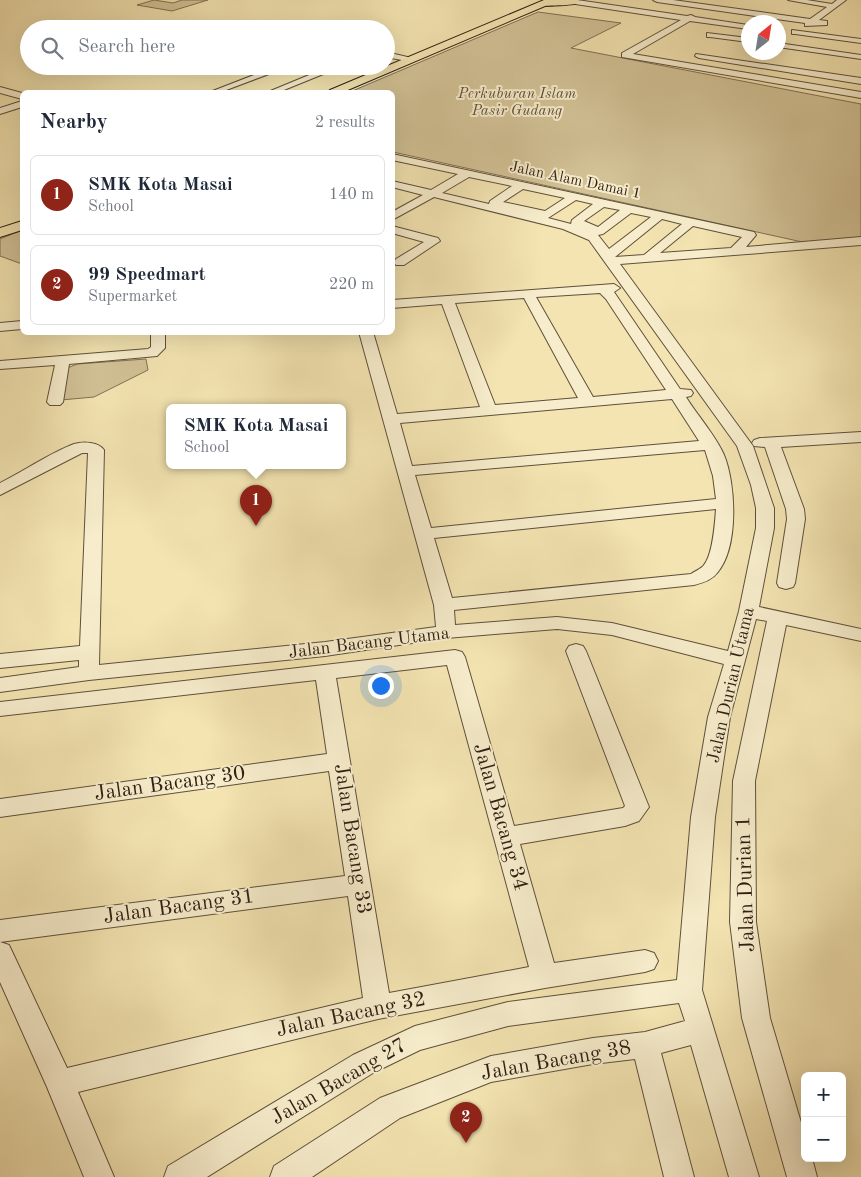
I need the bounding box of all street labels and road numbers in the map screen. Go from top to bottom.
street label: Jalan Alam Damai 1 [508,160,642,202]
street label: Jalan Durian Utama [704,605,758,765]
street label: Jalan Bacang Utama [287,624,451,662]
street label: Jalan Bacang 34 [469,741,531,893]
street label: Jalan Bacang 33 [330,762,374,916]
street label: Jalan Bacang 30 [93,763,247,805]
street label: Jalan Durian 1 [733,815,759,953]
street label: Jalan Bacang 31 [102,886,256,928]
street label: Jalan Bacang 32 [274,989,428,1041]
street label: Jalan Bacang 27 [268,1035,410,1129]
street label: Jalan Bacang 38 [479,1037,633,1085]

